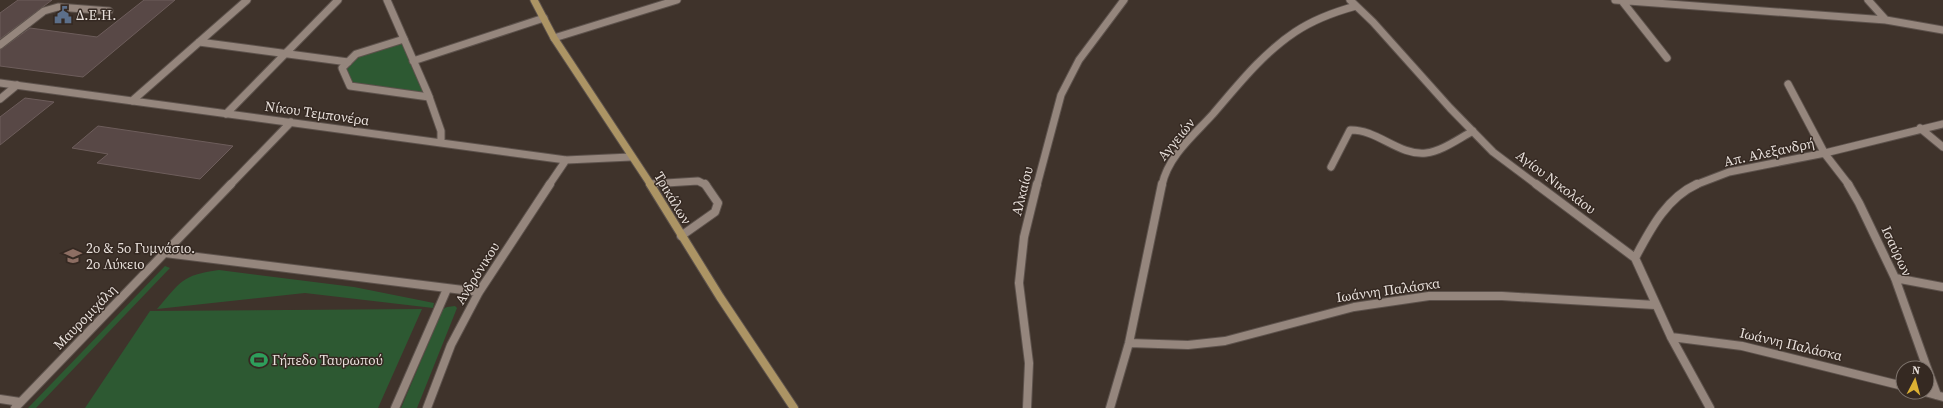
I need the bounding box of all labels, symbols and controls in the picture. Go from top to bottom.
public building icon: Δ.Ε.Η. [53,5,73,25]
place label: Δ.Ε.Η. [76,5,116,25]
street label: Νίκου Τεμπονέρα [264,96,371,130]
street label: Αγγειών [1153,113,1199,165]
street label: Απ. Αλεξανδρή [1722,133,1816,171]
street label: Αγίου Νικολάου [1512,145,1600,219]
street label: Αλκαίου [1006,164,1038,218]
street label: Τρικάλων [649,168,697,228]
street label: Ισαύρων [1877,223,1917,279]
place label: 2ο & 5ο Γυμνάσιο. 2ο Λύκειο [86,238,195,274]
street label: Ανδρόνικου [450,238,504,308]
school or university icon: 2ο & 5ο Γυμνάσιο. 2ο Λύκειο [63,246,83,266]
street label: Ιωάννη Παλάσκα [1335,273,1441,307]
street label: Μαυρομιχάλη [49,280,121,354]
street label: Ιωάννη Παλάσκα [1738,322,1844,366]
sports icon: Γήπεδο Ταυρωπού [249,350,269,370]
place label: Γήπεδο Ταυρωπού [272,350,383,370]
north arrow [1895,360,1935,400]
text: N [1911,363,1921,378]

